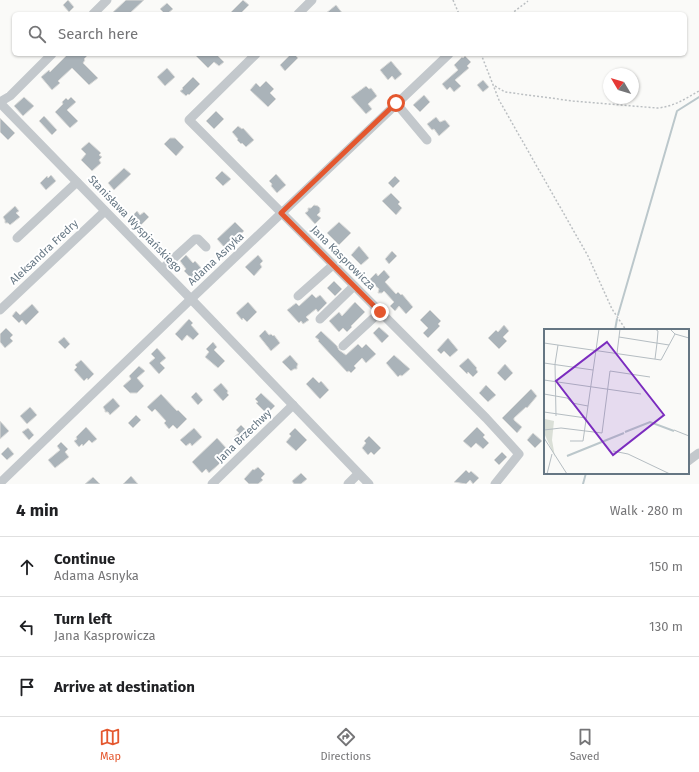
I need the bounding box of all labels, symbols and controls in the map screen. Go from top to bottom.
search box [12,12,687,56]
icon: search [26,23,48,45]
text: Search here [58,25,138,43]
north arrow [603,68,639,104]
route start [387,94,405,112]
street label: Stanisława Wyspiańskiego [85,173,185,275]
street label: Aleksandra Fredry [7,217,81,287]
street label: Jana Kasprowicza [308,223,378,293]
street label: Adama Asnyka [185,230,247,288]
route end [371,303,389,321]
inset map [544,329,689,474]
street label: Jana Brzechwy [214,406,275,465]
text: 4 min [16,500,59,521]
text: Walk · 280 m [610,503,683,518]
text: Continue [54,550,115,568]
icon: ahead [16,556,38,578]
text: 150 m [649,559,683,574]
text: Adama Asnyka [54,568,139,583]
text: Turn left [54,610,112,628]
icon: left [16,616,38,638]
text: 130 m [649,619,683,634]
text: Jana Kasprowicza [54,628,155,643]
icon: arrive [16,676,38,698]
text: Arrive at destination [54,678,195,696]
tab: Map [99,726,121,763]
tab: Directions [320,726,371,763]
tab: Saved [570,726,600,763]

